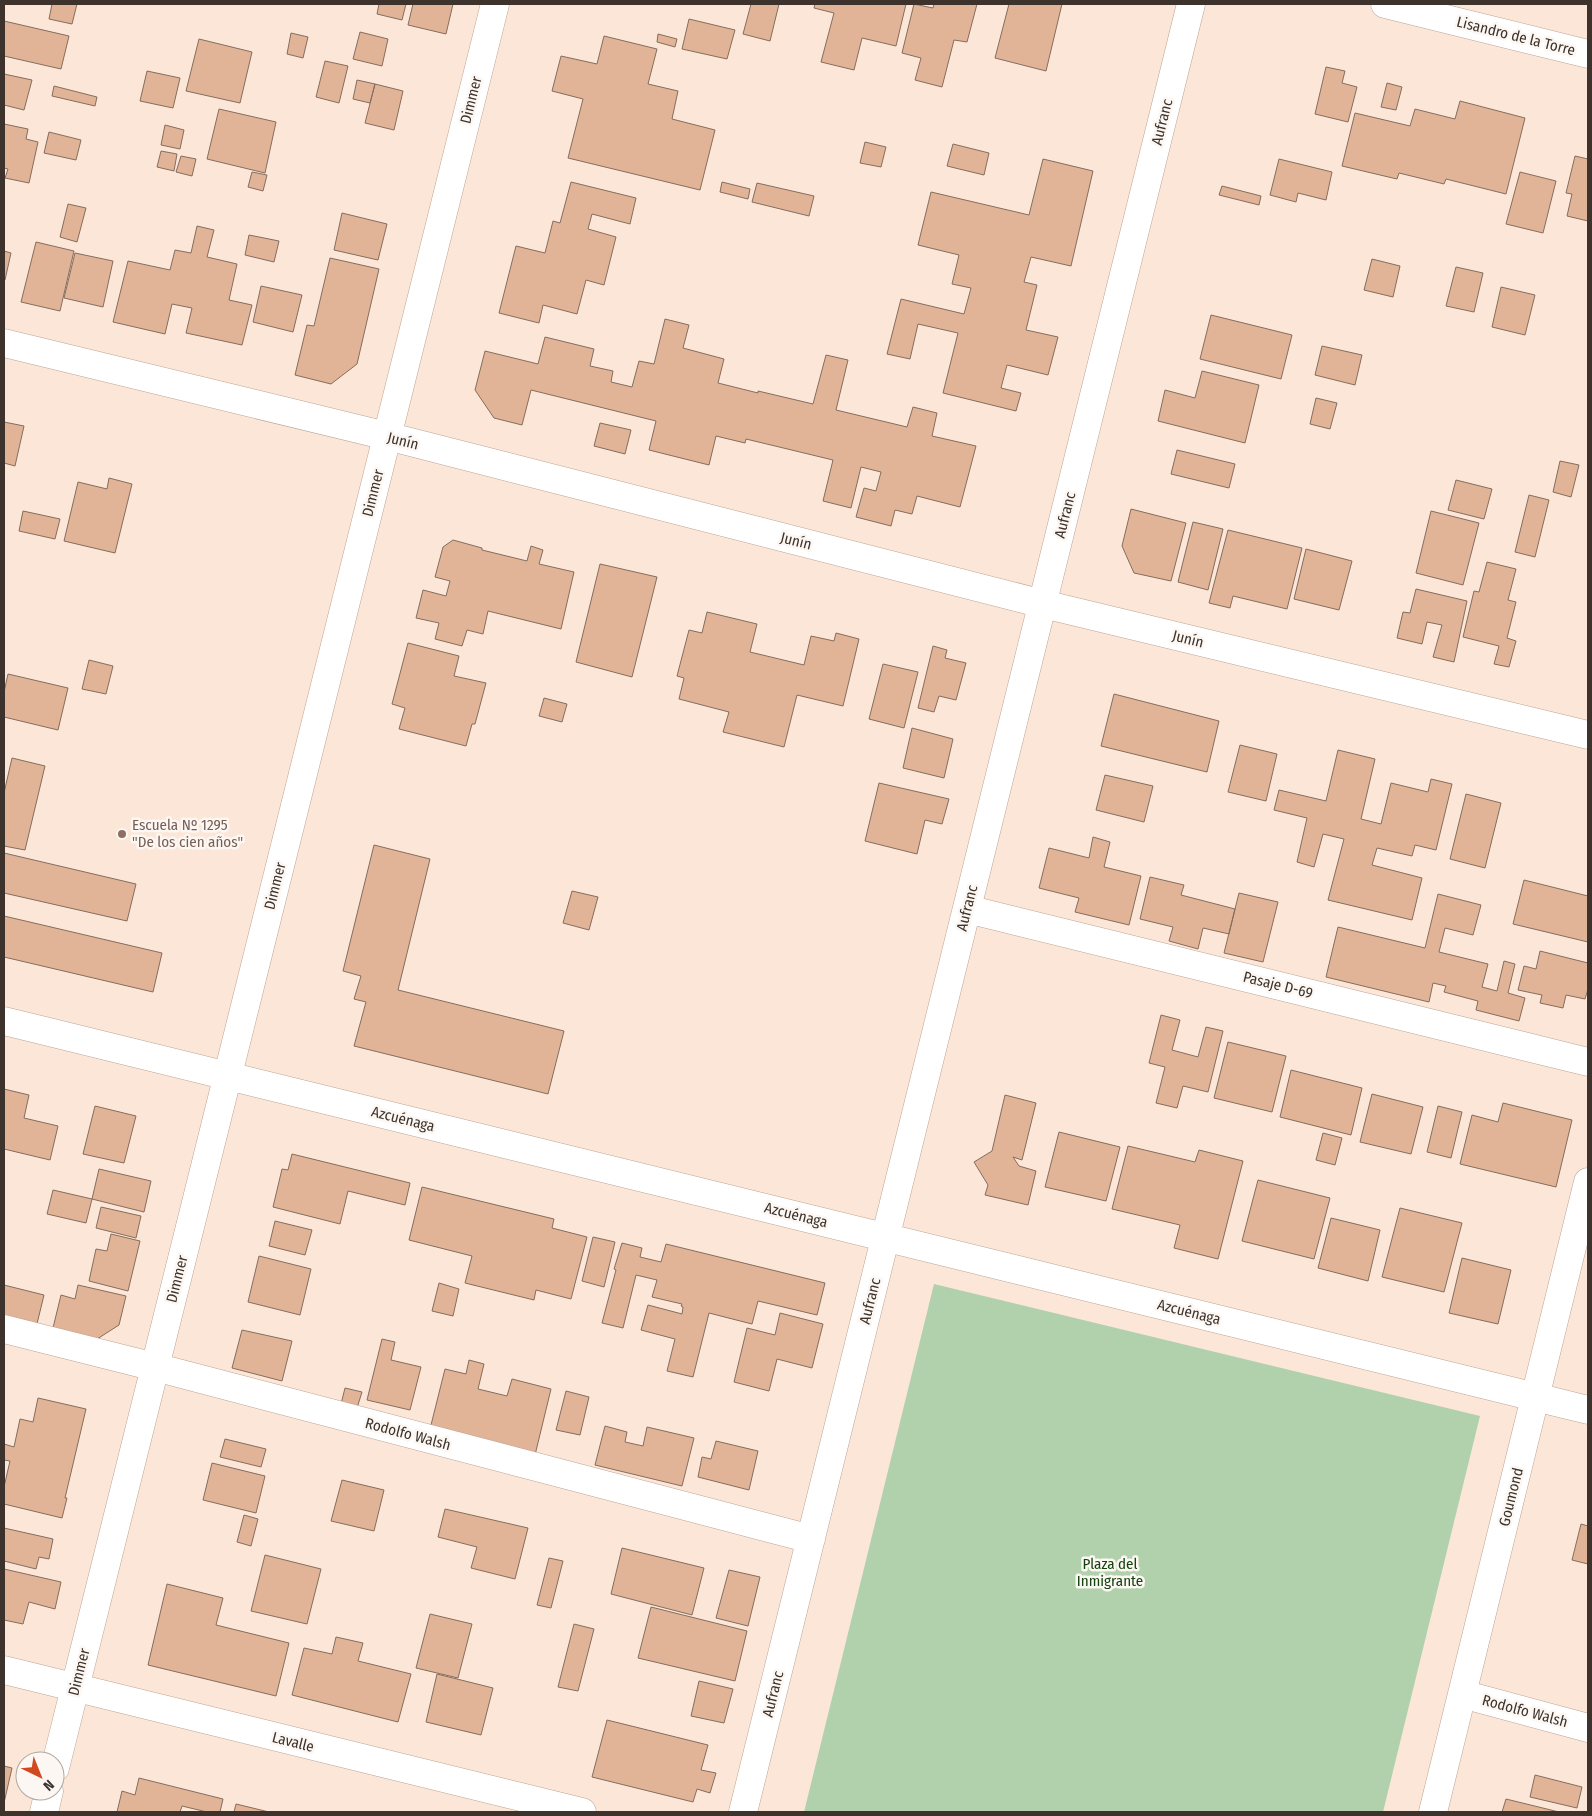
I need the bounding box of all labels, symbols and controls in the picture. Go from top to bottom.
street label: Lisandro de la Torre [1455,13,1577,59]
street label: Dimmer [456,74,486,126]
street label: Aufranc [1148,97,1177,147]
street label: Junín [386,428,420,454]
street label: Dimmer [358,467,388,519]
street label: Aufranc [1051,490,1080,540]
street label: Junín [779,528,813,554]
street label: Junín [1171,626,1205,652]
place label: Escuela Nº 1295 "De los cien años" [132,816,243,851]
marker: Escuela Nº 1295 "De los cien años" [116,828,128,840]
street label: Dimmer [260,860,290,912]
street label: Aufranc [953,883,982,933]
street label: Pasaje D-69 [1241,968,1315,1002]
street label: Azcuénaga [370,1102,436,1136]
street label: Azcuénaga [763,1198,829,1232]
street label: Dimmer [162,1253,192,1305]
street label: Aufranc [856,1276,885,1326]
street label: Azcuénaga [1156,1295,1222,1329]
street label: Rodolfo Walsh [363,1414,453,1454]
street label: Goumond [1495,1466,1527,1528]
park label: Plaza del Inmigrante [1077,1555,1143,1590]
street label: Dimmer [64,1646,94,1698]
street label: Aufranc [759,1669,788,1719]
street label: Rodolfo Walsh [1480,1691,1570,1731]
street label: Lavalle [270,1728,316,1756]
north arrow [15,1751,65,1801]
text: N [40,1776,57,1794]

